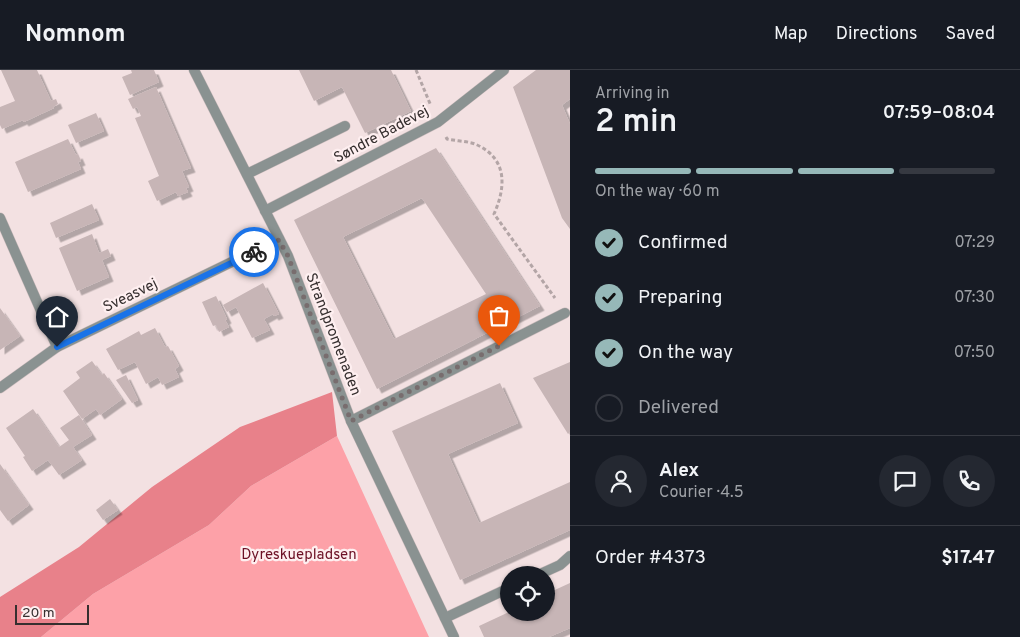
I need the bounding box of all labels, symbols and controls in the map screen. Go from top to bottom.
text: Nomnom [25,20,125,50]
text: Map [774,23,808,46]
text: Directions [836,23,918,46]
text: Saved [946,23,995,46]
text: Arriving in [595,84,670,104]
text: 07:59–08:04 [883,101,995,125]
street label: Søndre Badevej [331,102,432,168]
text: 2 min [595,103,677,143]
text: On the way · 60 m [595,182,720,202]
courier [229,227,279,277]
icon: check [595,229,623,257]
text: Confirmed [638,231,728,255]
text: 07:29 [955,233,995,253]
icon: bike [240,238,268,266]
street label: Strandpromenaden [300,271,365,398]
street label: Sveasvej [100,275,161,318]
icon: check [595,284,623,312]
text: Preparing [638,286,722,310]
text: 07:30 [954,288,995,308]
pin [478,295,520,346]
pin [36,296,78,347]
icon: bag [485,302,513,330]
icon: home [43,303,71,331]
icon: check [595,339,623,367]
text: On the way [638,341,733,365]
text: 07:50 [954,343,995,363]
text: Delivered [638,396,719,420]
button: person [595,455,647,507]
button: chat [879,455,931,507]
button: phone [943,455,995,507]
text: Alex [659,459,699,483]
text: Courier · 4.5 [659,483,744,503]
park label: Dyreskuepladsen [241,546,357,565]
text: Order #4373 [595,546,706,570]
text: $17.47 [941,546,995,570]
map controls [500,566,555,621]
button: locate [500,566,555,621]
scale bar [15,602,89,625]
text: 20 m [22,605,55,622]

